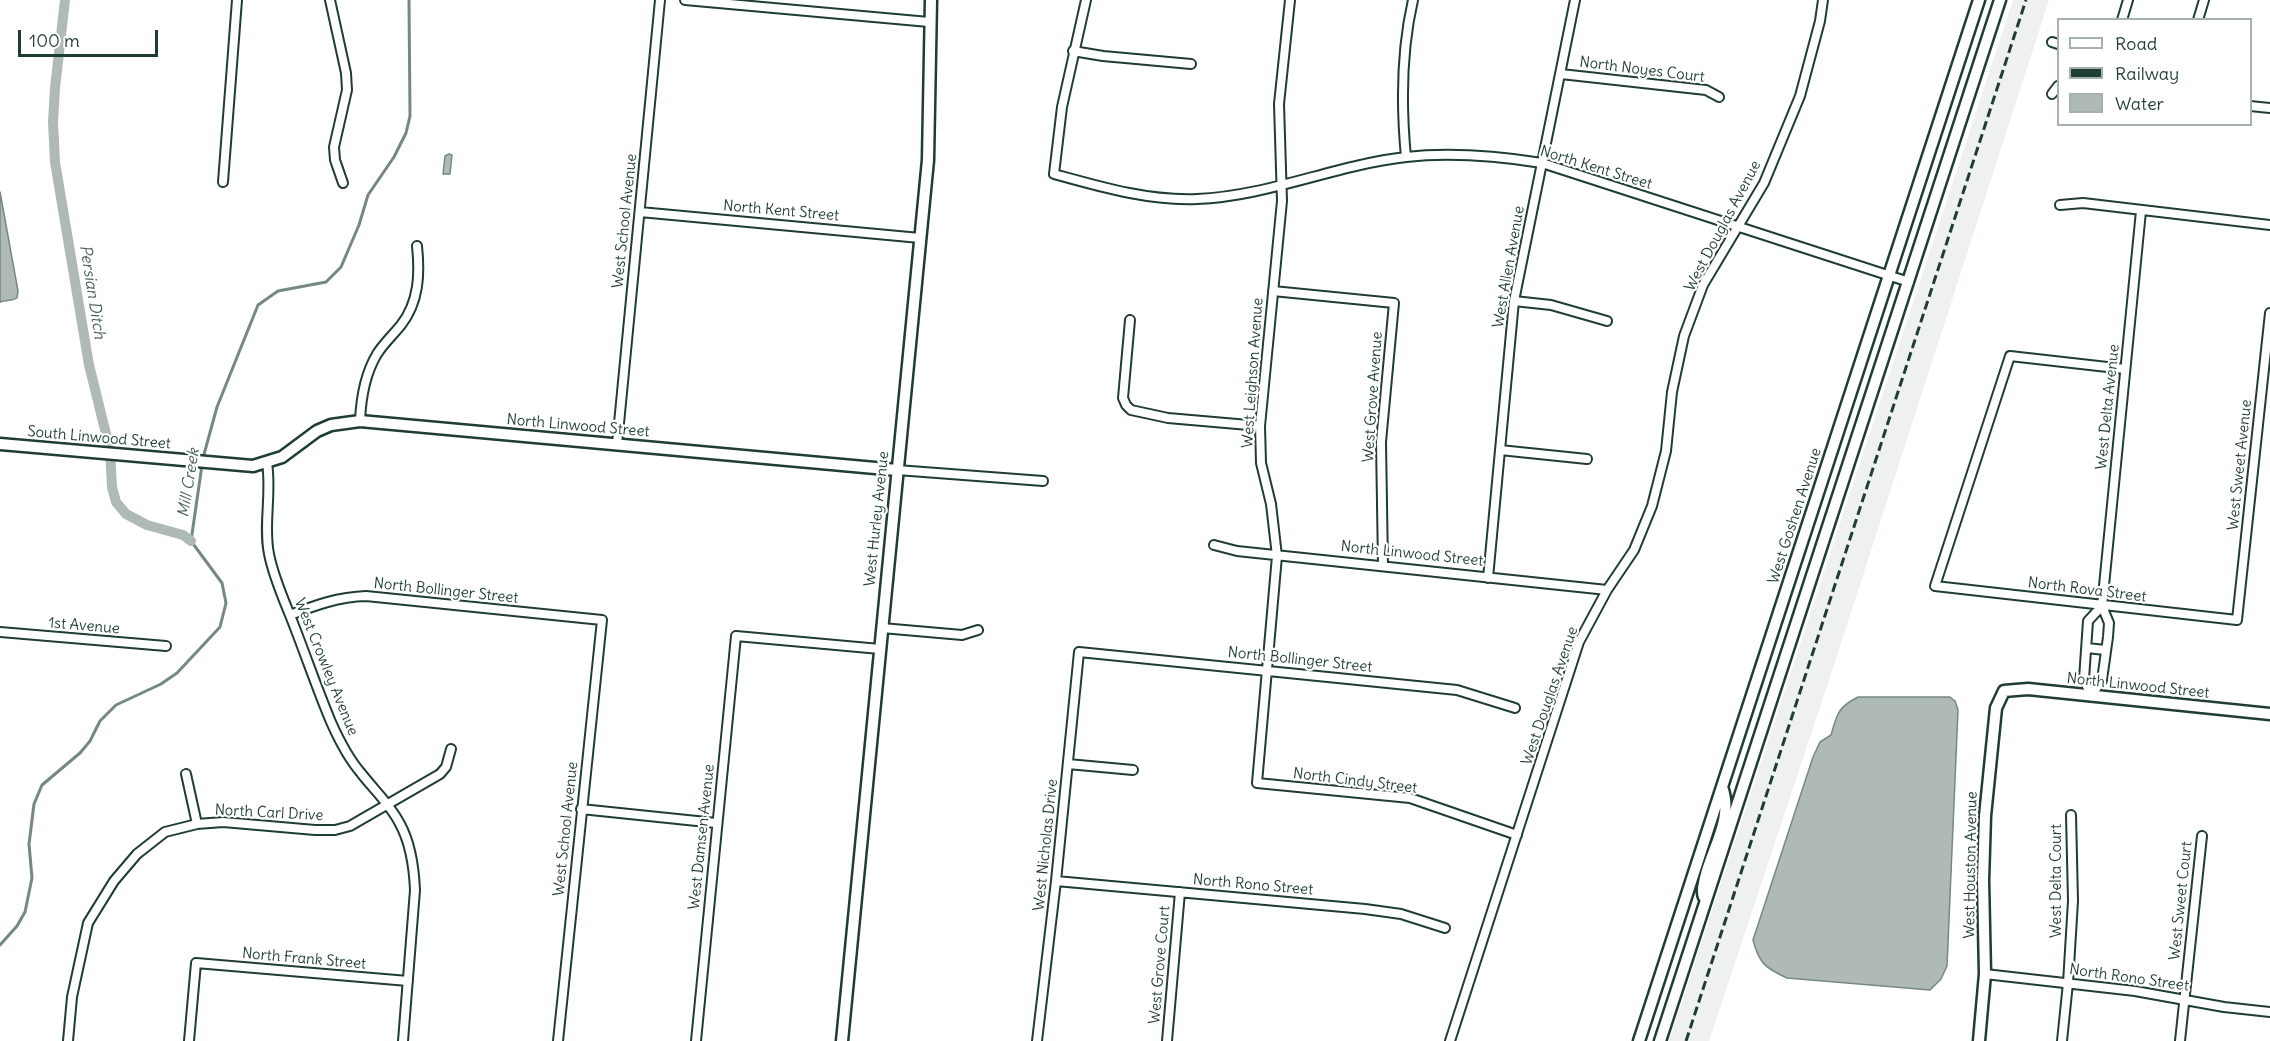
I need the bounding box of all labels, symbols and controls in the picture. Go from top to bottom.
scale bar [21,18,160,56]
legend [2057,18,2252,126]
text: 100 m [29,29,80,52]
text: Road [2115,32,2157,55]
street label: North Noyes Court [1578,53,1706,87]
text: Railway [2115,62,2179,85]
text: Water [2115,92,2164,115]
street label: North Kent Street [1538,142,1654,194]
street label: West School Avenue [609,153,641,289]
street label: West Douglas Avenue [1681,158,1765,294]
street label: North Kent Street [722,197,840,225]
street label: West Allen Avenue [1489,205,1529,329]
water label: Persian Ditch [75,244,109,340]
street label: West Leighson Avenue [1239,297,1267,449]
street label: West Grove Avenue [1359,331,1387,463]
street label: West Delta Avenue [2092,343,2124,471]
street label: West Sweet Avenue [2224,399,2256,531]
street label: North Linwood Street [506,411,650,441]
street label: South Linwood Street [26,423,172,453]
street label: West Goshen Avenue [1765,446,1825,586]
water label: Mill Creek [174,447,204,519]
street label: West Hurley Avenue [861,450,893,588]
street label: North Linwood Street [1340,538,1484,570]
street label: North Bollinger Street [373,574,519,608]
street label: North Rova Street [2027,574,2147,606]
street label: West Crowley Avenue [290,596,362,738]
street label: 1st Avenue [48,614,120,638]
street label: West Douglas Avenue [1518,624,1582,768]
street label: North Bollinger Street [1227,643,1373,677]
street label: North Linwood Street [2066,670,2210,702]
street label: West School Avenue [550,761,582,897]
street label: West Damsen Avenue [685,763,719,911]
street label: North Cindy Street [1292,764,1418,798]
street label: West Nicholas Drive [1030,778,1062,912]
street label: West Houston Avenue [1961,791,1981,939]
street label: North Carl Drive [214,801,324,825]
street label: West Delta Court [2048,824,2066,938]
street label: West Sweet Court [2166,841,2196,961]
street label: North Rono Street [1192,871,1314,899]
street label: West Grove Court [1146,905,1174,1025]
street label: North Frank Street [241,945,367,973]
street label: North Rono Street [2068,961,2190,995]

